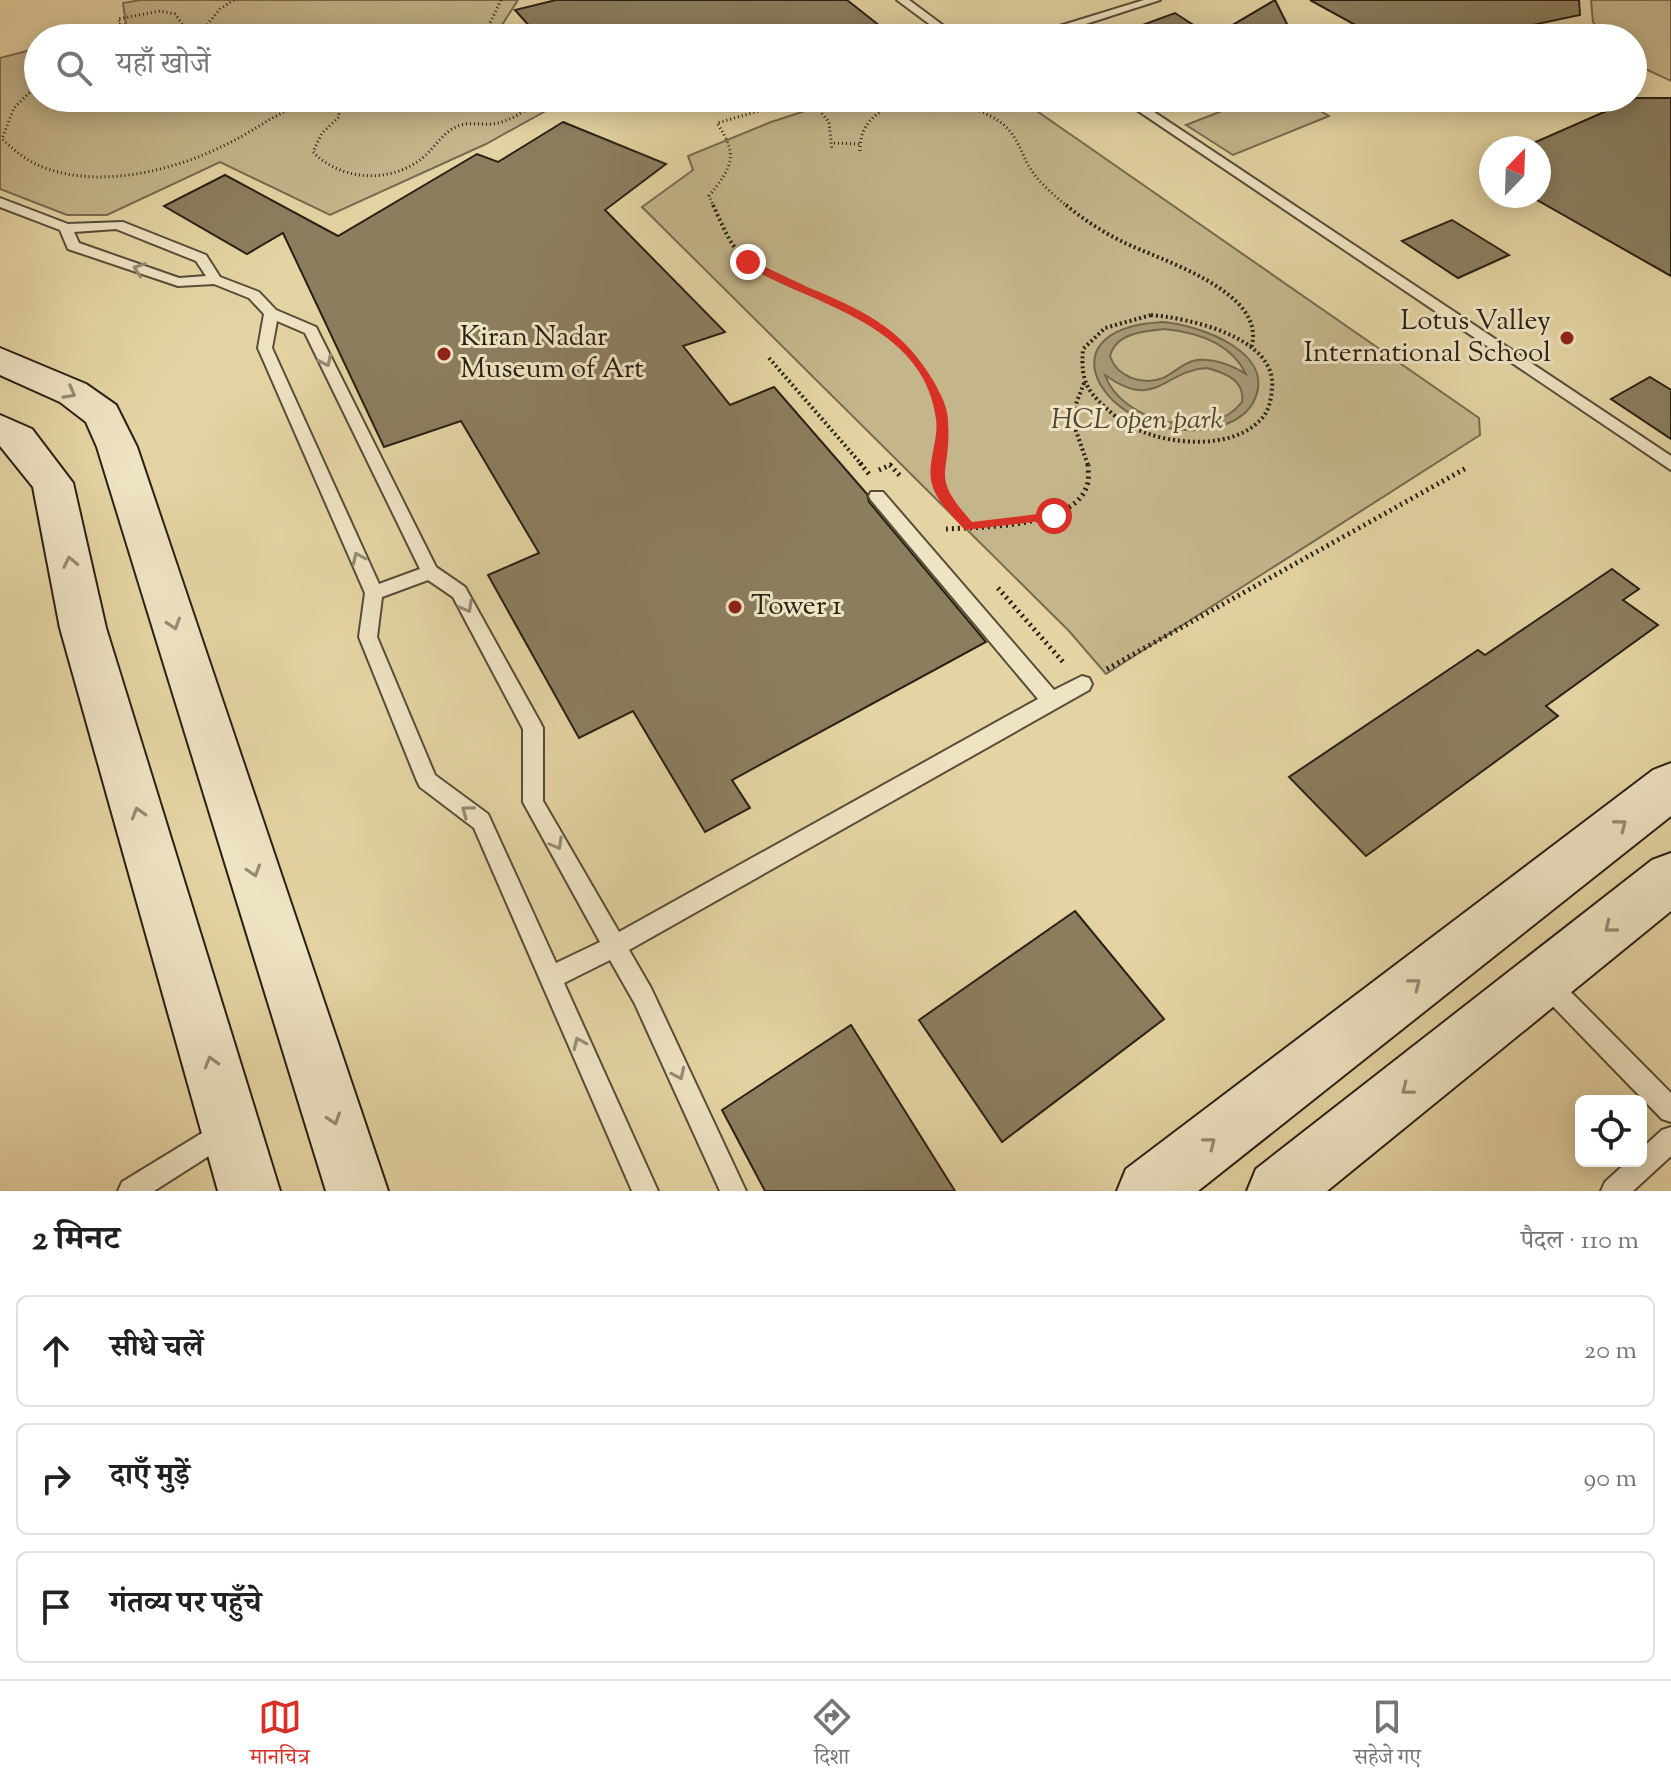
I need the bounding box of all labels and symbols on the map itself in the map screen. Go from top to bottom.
north arrow [1479,136,1551,208]
route end [730,244,766,280]
one-way arrow [133,262,147,279]
place label: Lotus Valley International School [1304,302,1551,374]
place label: Kiran Nadar Museum of Art [460,318,644,390]
marker: Lotus Valley International School [1558,329,1576,347]
marker: Kiran Nadar Museum of Art [435,345,453,363]
one-way arrow [316,352,332,367]
one-way arrow [61,383,76,399]
park label: HCL open park [1051,401,1223,441]
route start [1036,498,1072,534]
one-way arrow [352,552,368,566]
one-way arrow [62,556,79,569]
place label: Tower 1 [751,587,842,627]
marker: Tower 1 [726,598,744,616]
one-way arrow [458,599,473,614]
one-way arrow [165,617,181,630]
one-way arrow [461,806,476,820]
one-way arrow [131,807,147,820]
one-way arrow [1612,820,1627,834]
one-way arrow [547,835,563,850]
one-way arrow [245,864,261,878]
one-way arrow [1604,917,1619,931]
one-way arrow [1406,979,1420,994]
one-way arrow [573,1037,589,1051]
one-way arrow [204,1056,220,1070]
one-way arrow [669,1066,685,1080]
one-way arrow [1401,1079,1416,1093]
one-way arrow [325,1111,341,1125]
one-way arrow [1201,1139,1216,1153]

